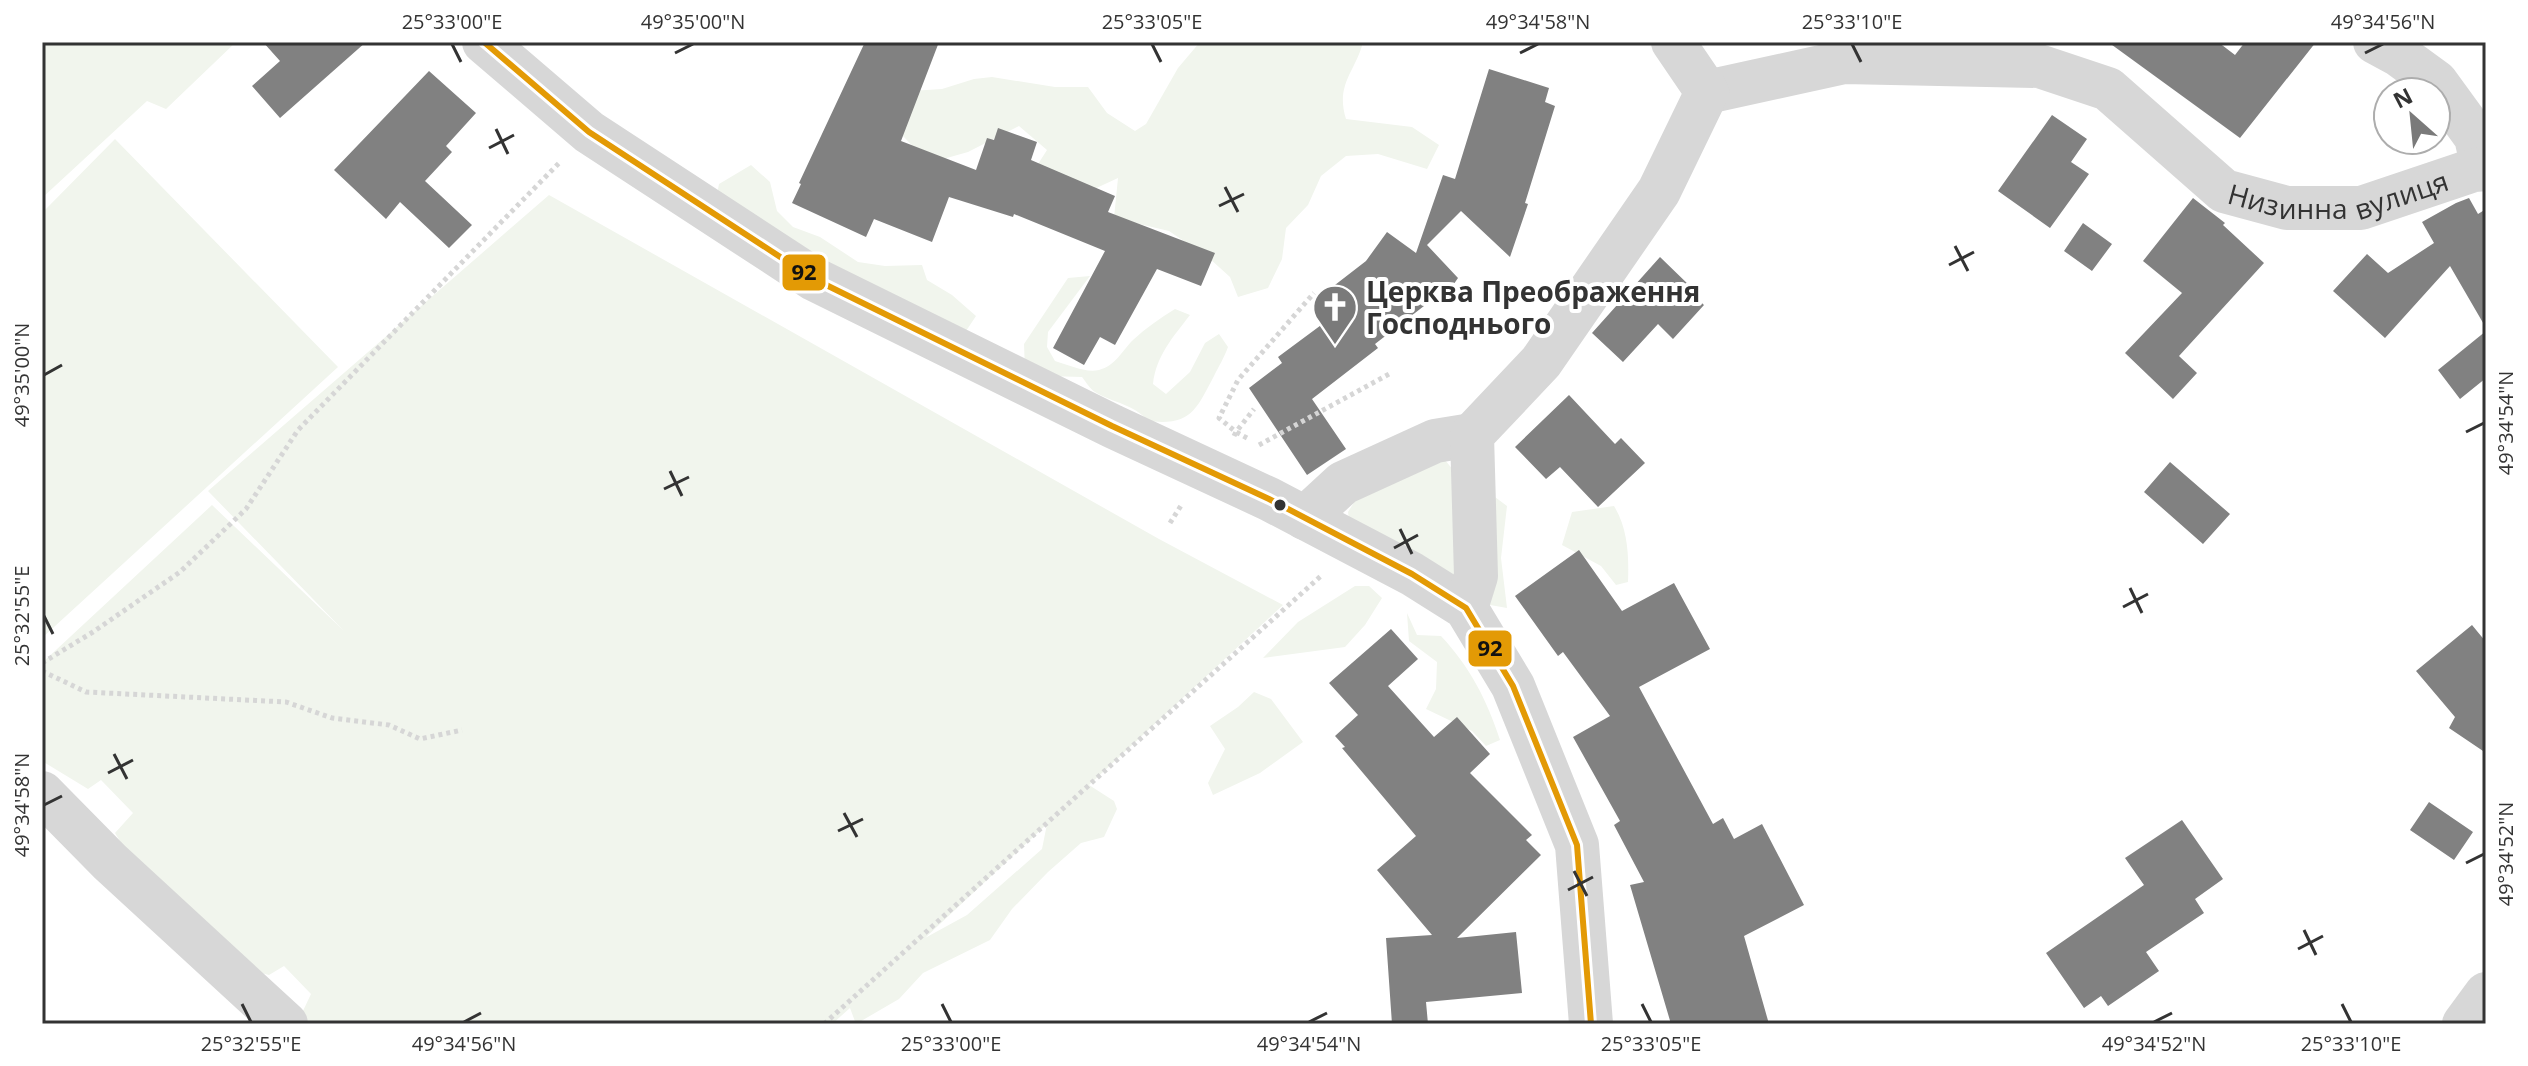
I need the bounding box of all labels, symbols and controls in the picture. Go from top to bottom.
text: 25°33'00"E [402,8,502,35]
text: 49°35'00"N [641,8,745,35]
text: 25°33'05"E [1102,8,1202,35]
text: 49°34'58"N [1486,8,1590,35]
text: 25°33'10"E [1802,8,1902,35]
text: 49°34'56"N [2331,8,2435,35]
north arrow [2372,76,2452,156]
text: N [2388,80,2417,115]
street label: Низинна вулиця [2224,161,2453,228]
line badge: 92 [781,253,827,292]
text: 92 [791,256,817,286]
place label: Церква Преображення Господнього [1366,272,1700,342]
church icon: Церква Преображення Господнього [1311,283,1359,346]
text: 49°35'00"N [8,323,35,427]
text: 49°34'54"N [2492,371,2519,475]
unlabelled marker [1272,497,1288,513]
text: 25°32'55"E [8,566,35,666]
line badge: 92 [1467,629,1513,668]
text: 92 [1477,632,1503,662]
text: 49°34'58"N [8,753,35,857]
text: 49°34'52"N [2492,802,2519,906]
text: 25°32'55"E [201,1030,301,1057]
text: 49°34'56"N [412,1030,516,1057]
text: 25°33'00"E [901,1030,1001,1057]
text: 49°34'54"N [1257,1030,1361,1057]
text: 25°33'05"E [1601,1030,1701,1057]
text: 49°34'52"N [2102,1030,2206,1057]
text: 25°33'10"E [2301,1030,2401,1057]

